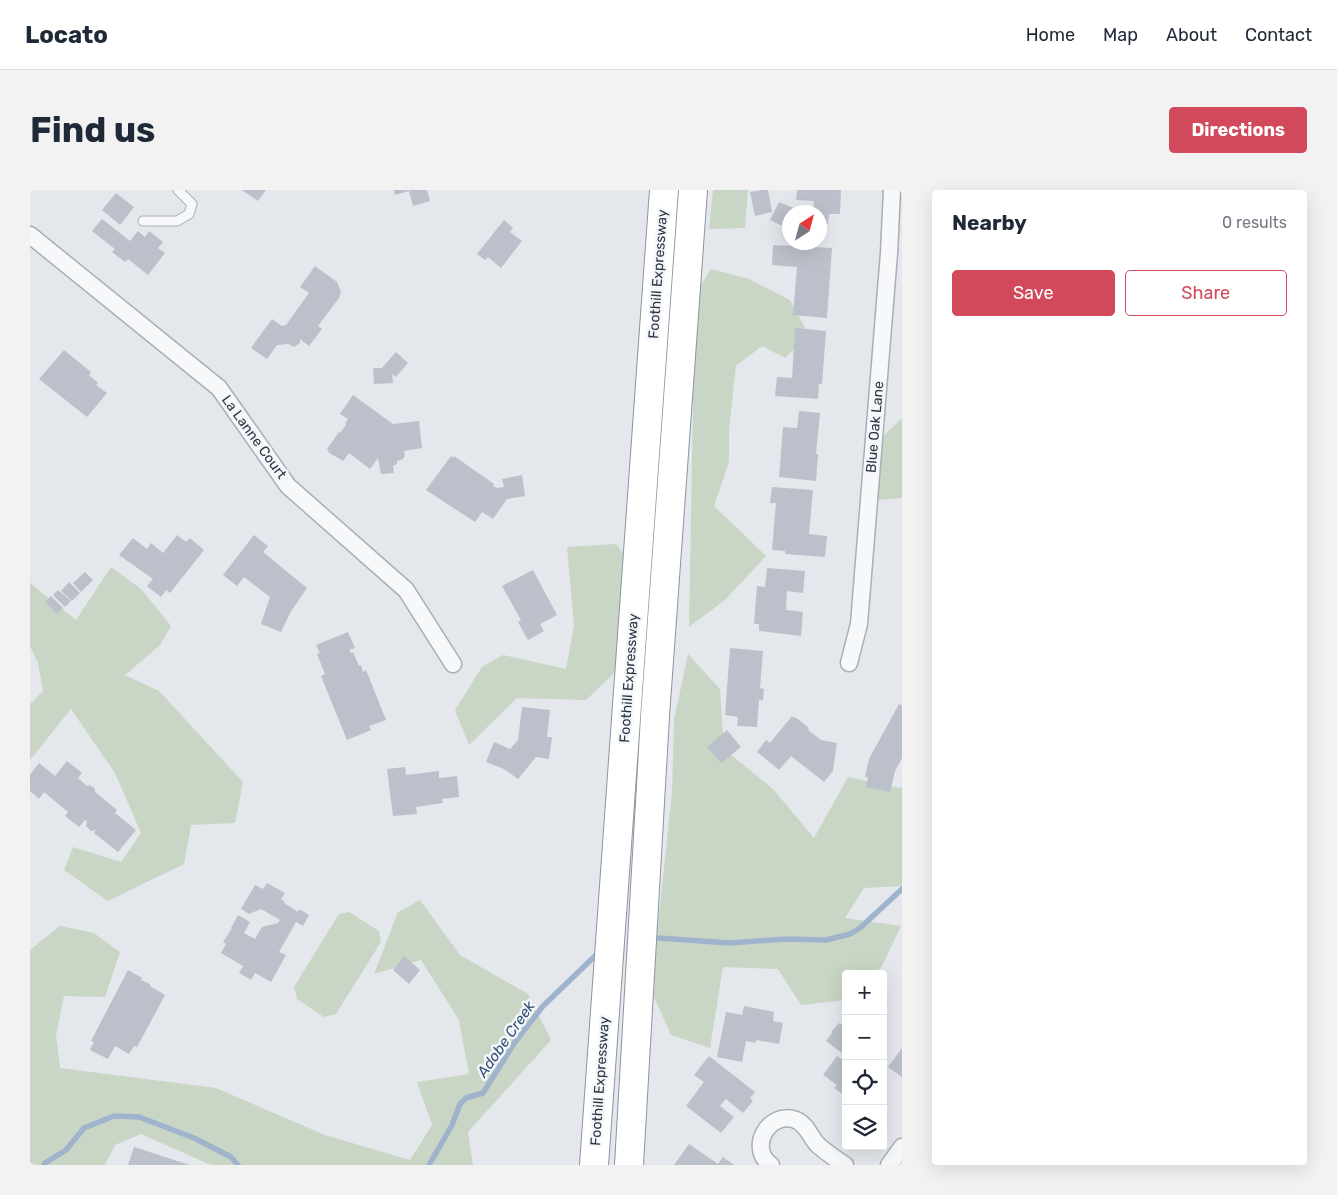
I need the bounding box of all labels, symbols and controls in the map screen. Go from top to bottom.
text: Locato [25,21,108,49]
text: Home [1026,24,1075,46]
text: Map [1103,24,1138,46]
text: About [1166,24,1217,46]
text: Contact [1245,24,1312,46]
button: Directions [1169,107,1307,153]
text: Find us [30,109,155,151]
north arrow [782,205,827,250]
street label: Foothill Expressway [645,209,671,339]
text: Nearby [952,210,1027,235]
text: 0 results [1222,213,1287,232]
button: Save [952,270,1115,316]
button: Share [1125,270,1287,316]
street label: Blue Oak Lane [863,380,887,474]
street label: La Lanne Court [218,392,290,483]
street label: Foothill Expressway [616,613,642,743]
map controls [842,970,887,1150]
button: + [842,970,887,1015]
water label: Adobe Creek [473,997,539,1081]
button: − [842,1015,887,1060]
street label: Foothill Expressway [587,1016,613,1146]
button: locate [842,1060,887,1105]
button: layers [842,1105,887,1150]

